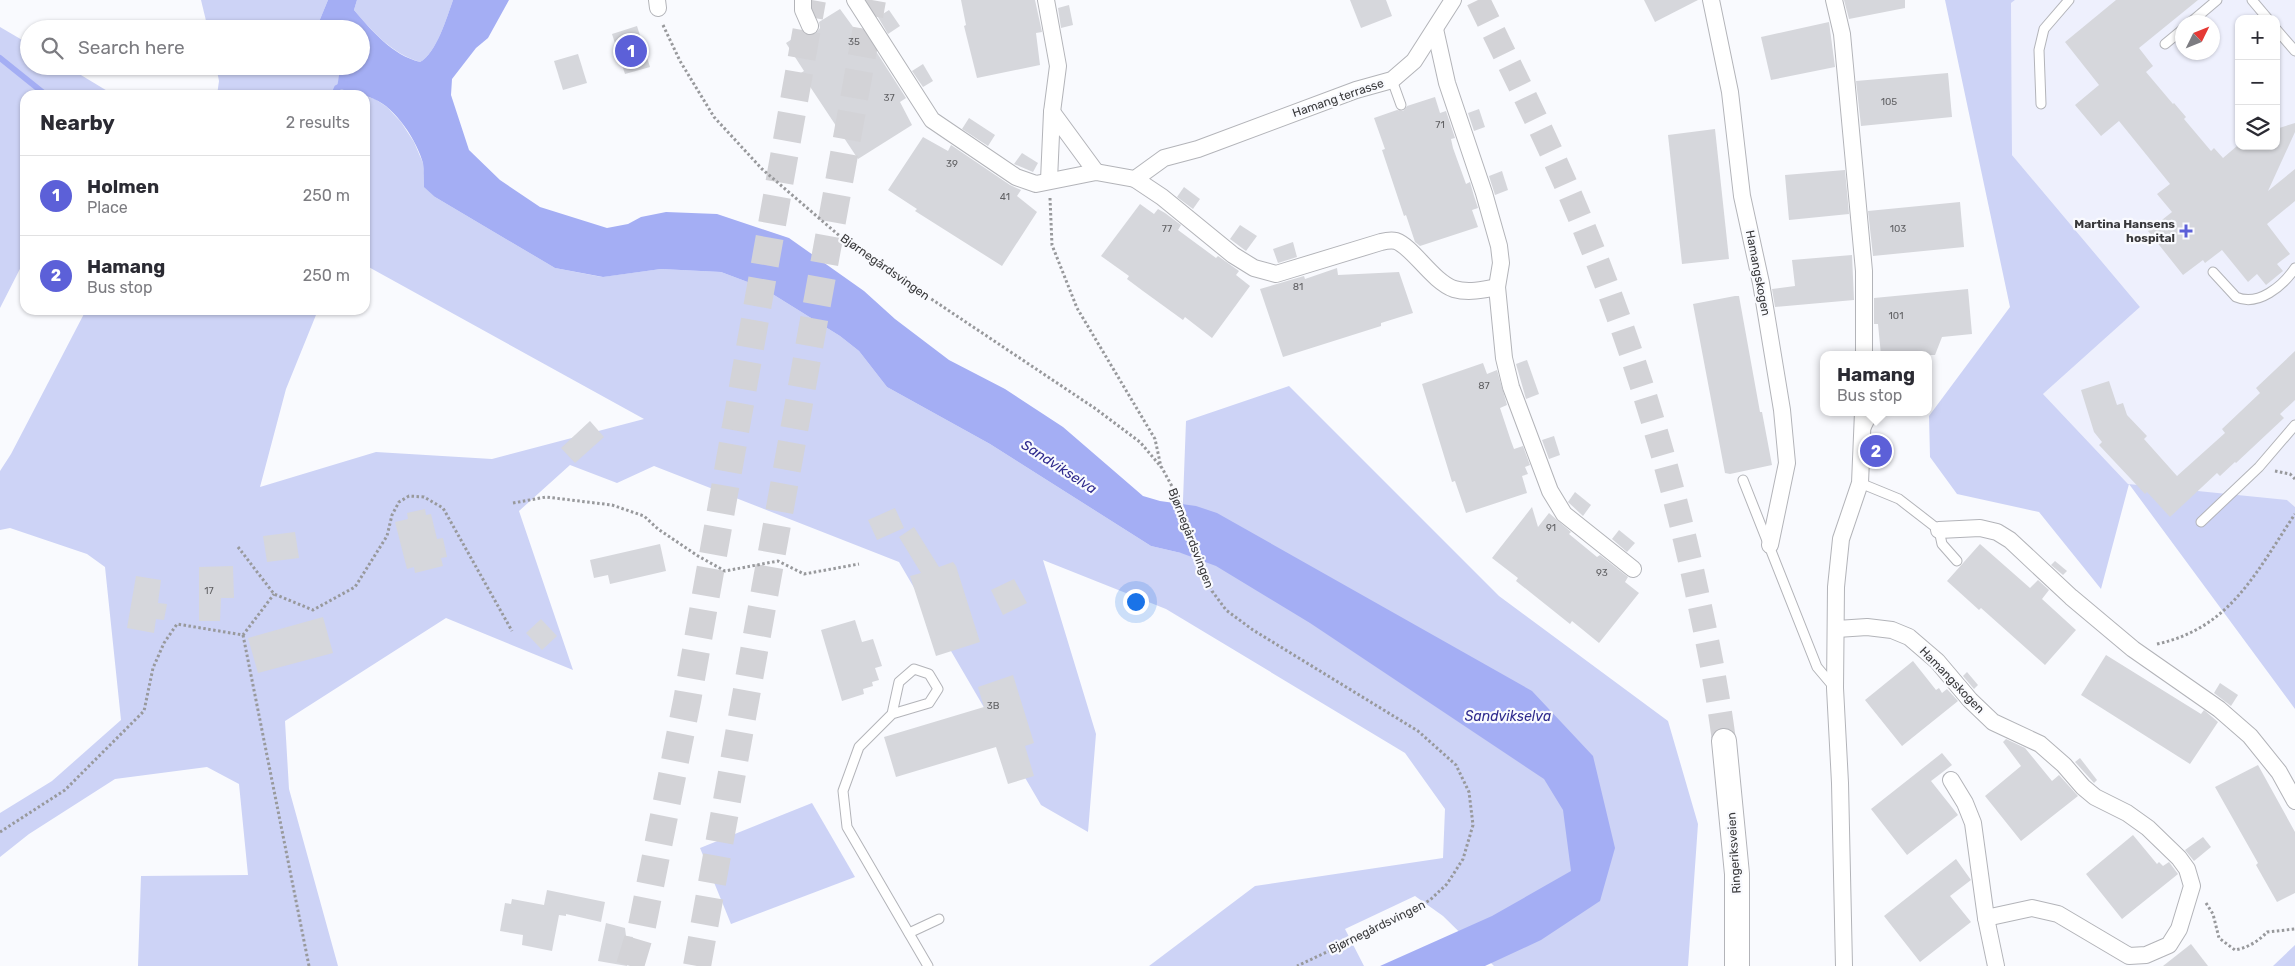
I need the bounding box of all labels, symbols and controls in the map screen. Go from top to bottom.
north arrow [2175,15,2220,60]
map controls [2235,15,2280,150]
button: + [2235,15,2280,60]
search box [20,20,370,75]
pin: 1 [615,32,647,70]
icon: search [38,34,66,62]
text: Search here [78,36,185,59]
house number: 35 [848,36,860,48]
button: − [2235,60,2280,105]
street label: Hamang terrasse [1291,76,1386,120]
house number: 37 [883,92,895,104]
house number: 105 [1881,96,1897,108]
button: layers [2235,105,2280,150]
text: Nearby [40,110,115,135]
text: 2 results [286,113,350,132]
house number: 71 [1435,119,1445,131]
house number: 39 [946,158,958,170]
text: Holmen [87,175,159,198]
text: 1 [52,186,60,205]
text: 250 m [303,186,350,205]
house number: 41 [1000,191,1010,203]
text: Place [87,198,128,217]
place label: Martina Hansens hospital [2074,217,2175,245]
house number: 77 [1162,223,1172,235]
house number: 103 [1890,223,1906,235]
marker: Martina Hansens hospital [2179,224,2193,238]
street label: Hamangskogen [1743,229,1773,317]
street label: Bjørnegårdsvingen [838,231,932,303]
text: Hamang [87,255,165,278]
text: 2 [51,266,61,285]
text: 250 m [303,266,350,285]
text: Bus stop [87,278,153,297]
house number: 81 [1293,281,1303,293]
house number: 101 [1889,310,1903,322]
popup [1820,351,1932,416]
text: Hamang [1837,363,1915,386]
house number: 87 [1478,380,1490,392]
text: Bus stop [1837,386,1902,405]
pin: 2 [1860,432,1892,470]
water label: Sandvikselva [1018,436,1100,498]
street label: Bjørnegårdsvingen [1166,486,1216,590]
house number: 91 [1546,522,1556,534]
house number: 93 [1596,567,1608,579]
house number: 17 [204,585,214,597]
your location [1123,589,1149,615]
street label: Hamangskogen [1917,644,1987,716]
house number: 3B [987,700,1000,712]
water label: Sandvikselva [1465,708,1551,725]
street label: Ringeriksveien [1724,812,1744,894]
street label: Bjørnegårdsvingen [1326,898,1428,956]

